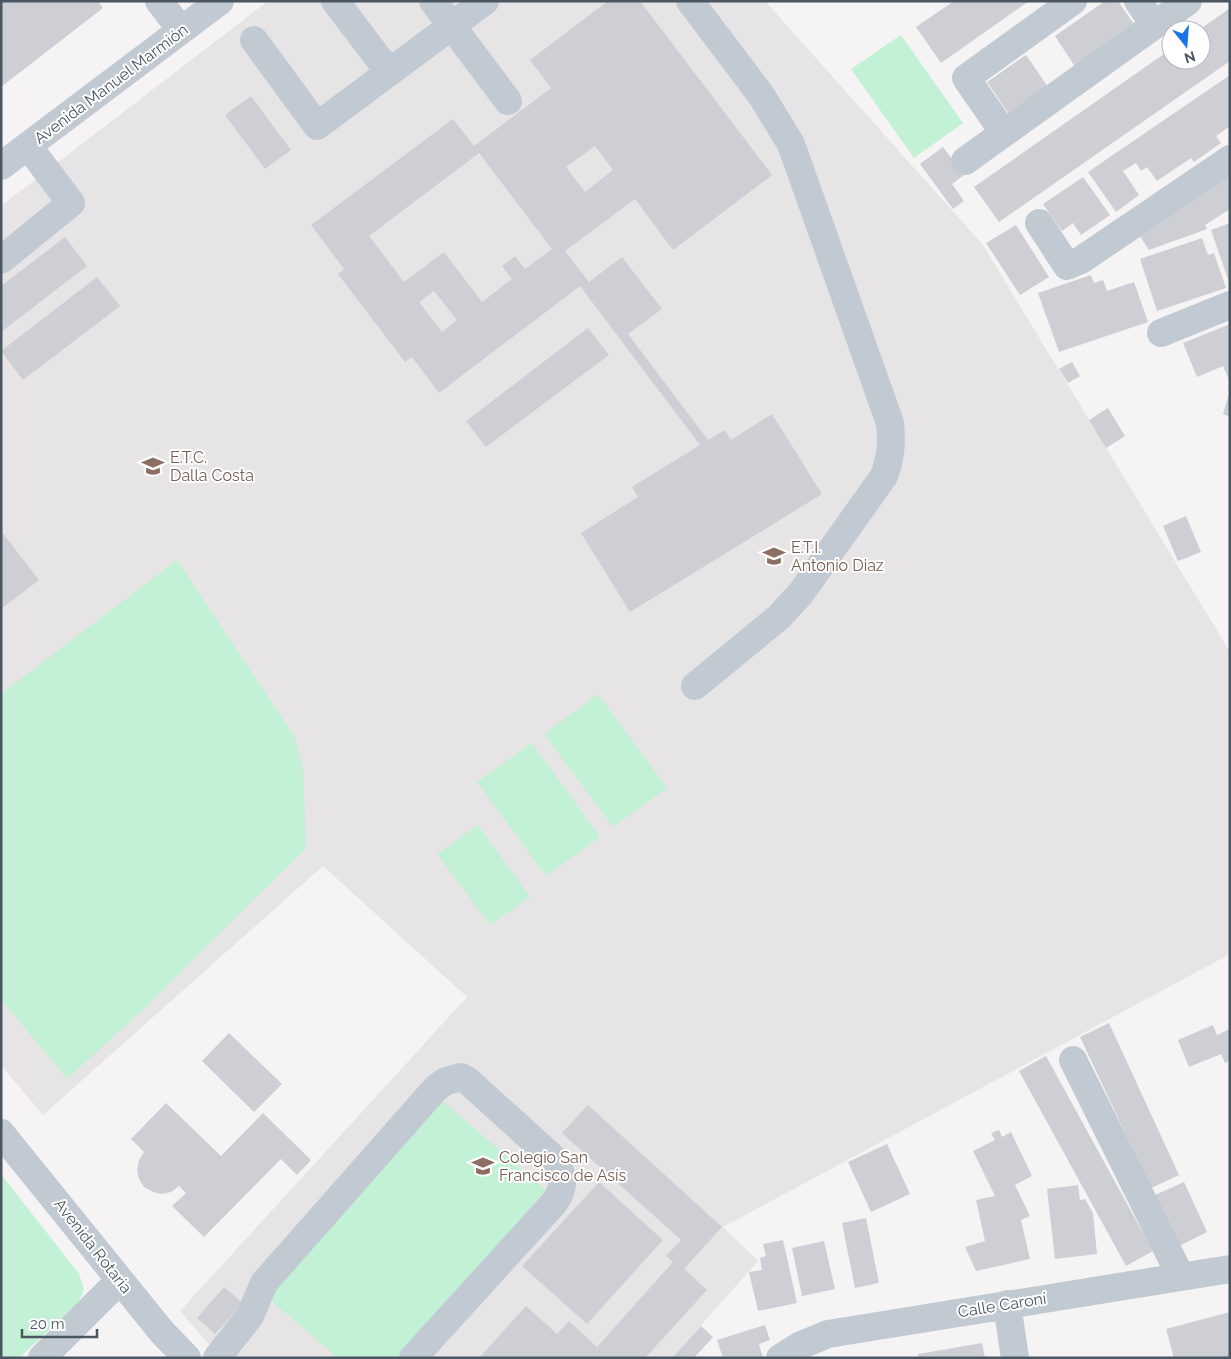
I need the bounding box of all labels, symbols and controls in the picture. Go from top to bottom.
street label: Avenida Manuel Marmión [30,20,192,148]
north arrow [1161,20,1211,70]
text: N [1182,48,1197,67]
place label: E.T.C. Dalla Costa [170,448,254,485]
school or university icon: E.T.C. Dalla Costa [140,453,166,479]
place label: E.T.I. Antonio Diaz [791,538,884,575]
school or university icon: E.T.I. Antonio Diaz [761,543,787,569]
place label: Colegio San Francisco de Asís [499,1148,627,1185]
school or university icon: Colegio San Francisco de Asís [470,1153,496,1179]
street label: Avenida Rotaria [50,1195,136,1297]
street label: Calle Caroní [956,1289,1048,1321]
scale bar [22,1306,98,1338]
text: 20 m [30,1315,65,1333]

